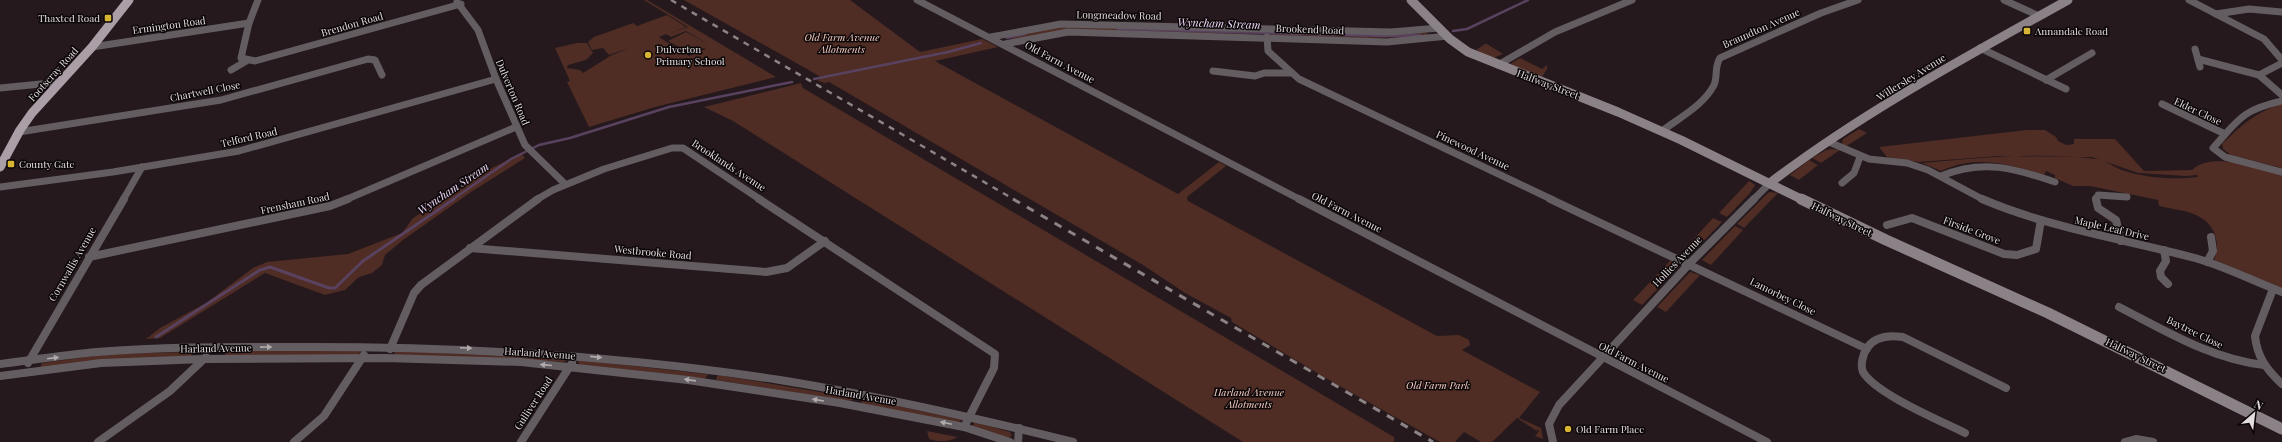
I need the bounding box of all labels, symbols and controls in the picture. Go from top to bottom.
street label: Braundton Avenue [1720,5,1802,51]
street label: Longmeadow Road [1076,7,1162,23]
street label: Brendon Road [319,8,385,40]
place label: Thaxted Road [38,11,100,25]
marker: Thaxted Road [103,13,113,23]
street label: Ermington Road [132,13,207,37]
water label: Wyncham Stream [1177,14,1261,32]
street label: Brookend Road [1275,21,1345,37]
place label: Annandale Road [2034,24,2108,38]
marker: Annandale Road [2022,26,2032,36]
park label: Old Farm Avenue Allotments [804,30,880,56]
street label: Old Farm Avenue [1023,38,1097,86]
place label: Dulverton Primary School [656,42,725,68]
street label: Footscray Road [25,44,81,104]
marker: Dulverton Primary School [643,50,653,60]
street label: Willersley Avenue [1873,50,1948,104]
street label: Dulverton Road [493,57,533,127]
street label: Halfway Street [1515,66,1581,102]
street label: Chartwell Close [169,77,241,105]
street label: Elder Close [2172,94,2224,128]
street label: Telford Road [219,124,279,150]
street label: Pinewood Avenue [1434,127,1512,173]
street label: Brooklands Avenue [689,136,769,194]
place label: County Gate [19,157,75,171]
water label: Wyncham Stream [414,158,492,217]
marker: County Gate [6,159,16,169]
street label: Old Farm Avenue [1309,188,1385,236]
street label: Frensham Road [259,189,331,217]
street label: Halfway Street [1810,198,1875,240]
street label: Firside Grove [1941,213,2003,247]
street label: Maple Leaf Drive [2073,213,2151,243]
street label: Cornwallis Avenue [45,224,99,304]
street label: Hollies Avenue [1649,232,1705,290]
street label: Westbrooke Road [613,242,692,262]
street label: Lamorbey Close [1748,274,1818,318]
street label: Baytree Close [2164,312,2226,352]
street label: Halfway Street [2104,334,2169,376]
street label: Old Farm Avenue [1596,338,1672,386]
street label: Harland Avenue [180,340,252,356]
one-way arrow [260,344,273,350]
street label: Harland Avenue [504,344,576,362]
one-way arrow [460,345,472,352]
one-way arrow [47,354,59,361]
one-way arrow [590,354,602,361]
one-way arrow [540,361,552,368]
street label: Gulliver Road [511,374,556,432]
one-way arrow [684,377,696,383]
park label: Old Farm Park [1406,378,1470,392]
street label: Harland Avenue [825,382,897,408]
park label: Harland Avenue Allotments [1213,385,1285,411]
north arrow [2234,394,2274,434]
text: N [2252,396,2266,413]
one-way arrow [812,397,824,403]
one-way arrow [940,420,952,426]
place label: Old Farm Place [1576,422,1644,436]
marker: Old Farm Place [1563,424,1573,434]

